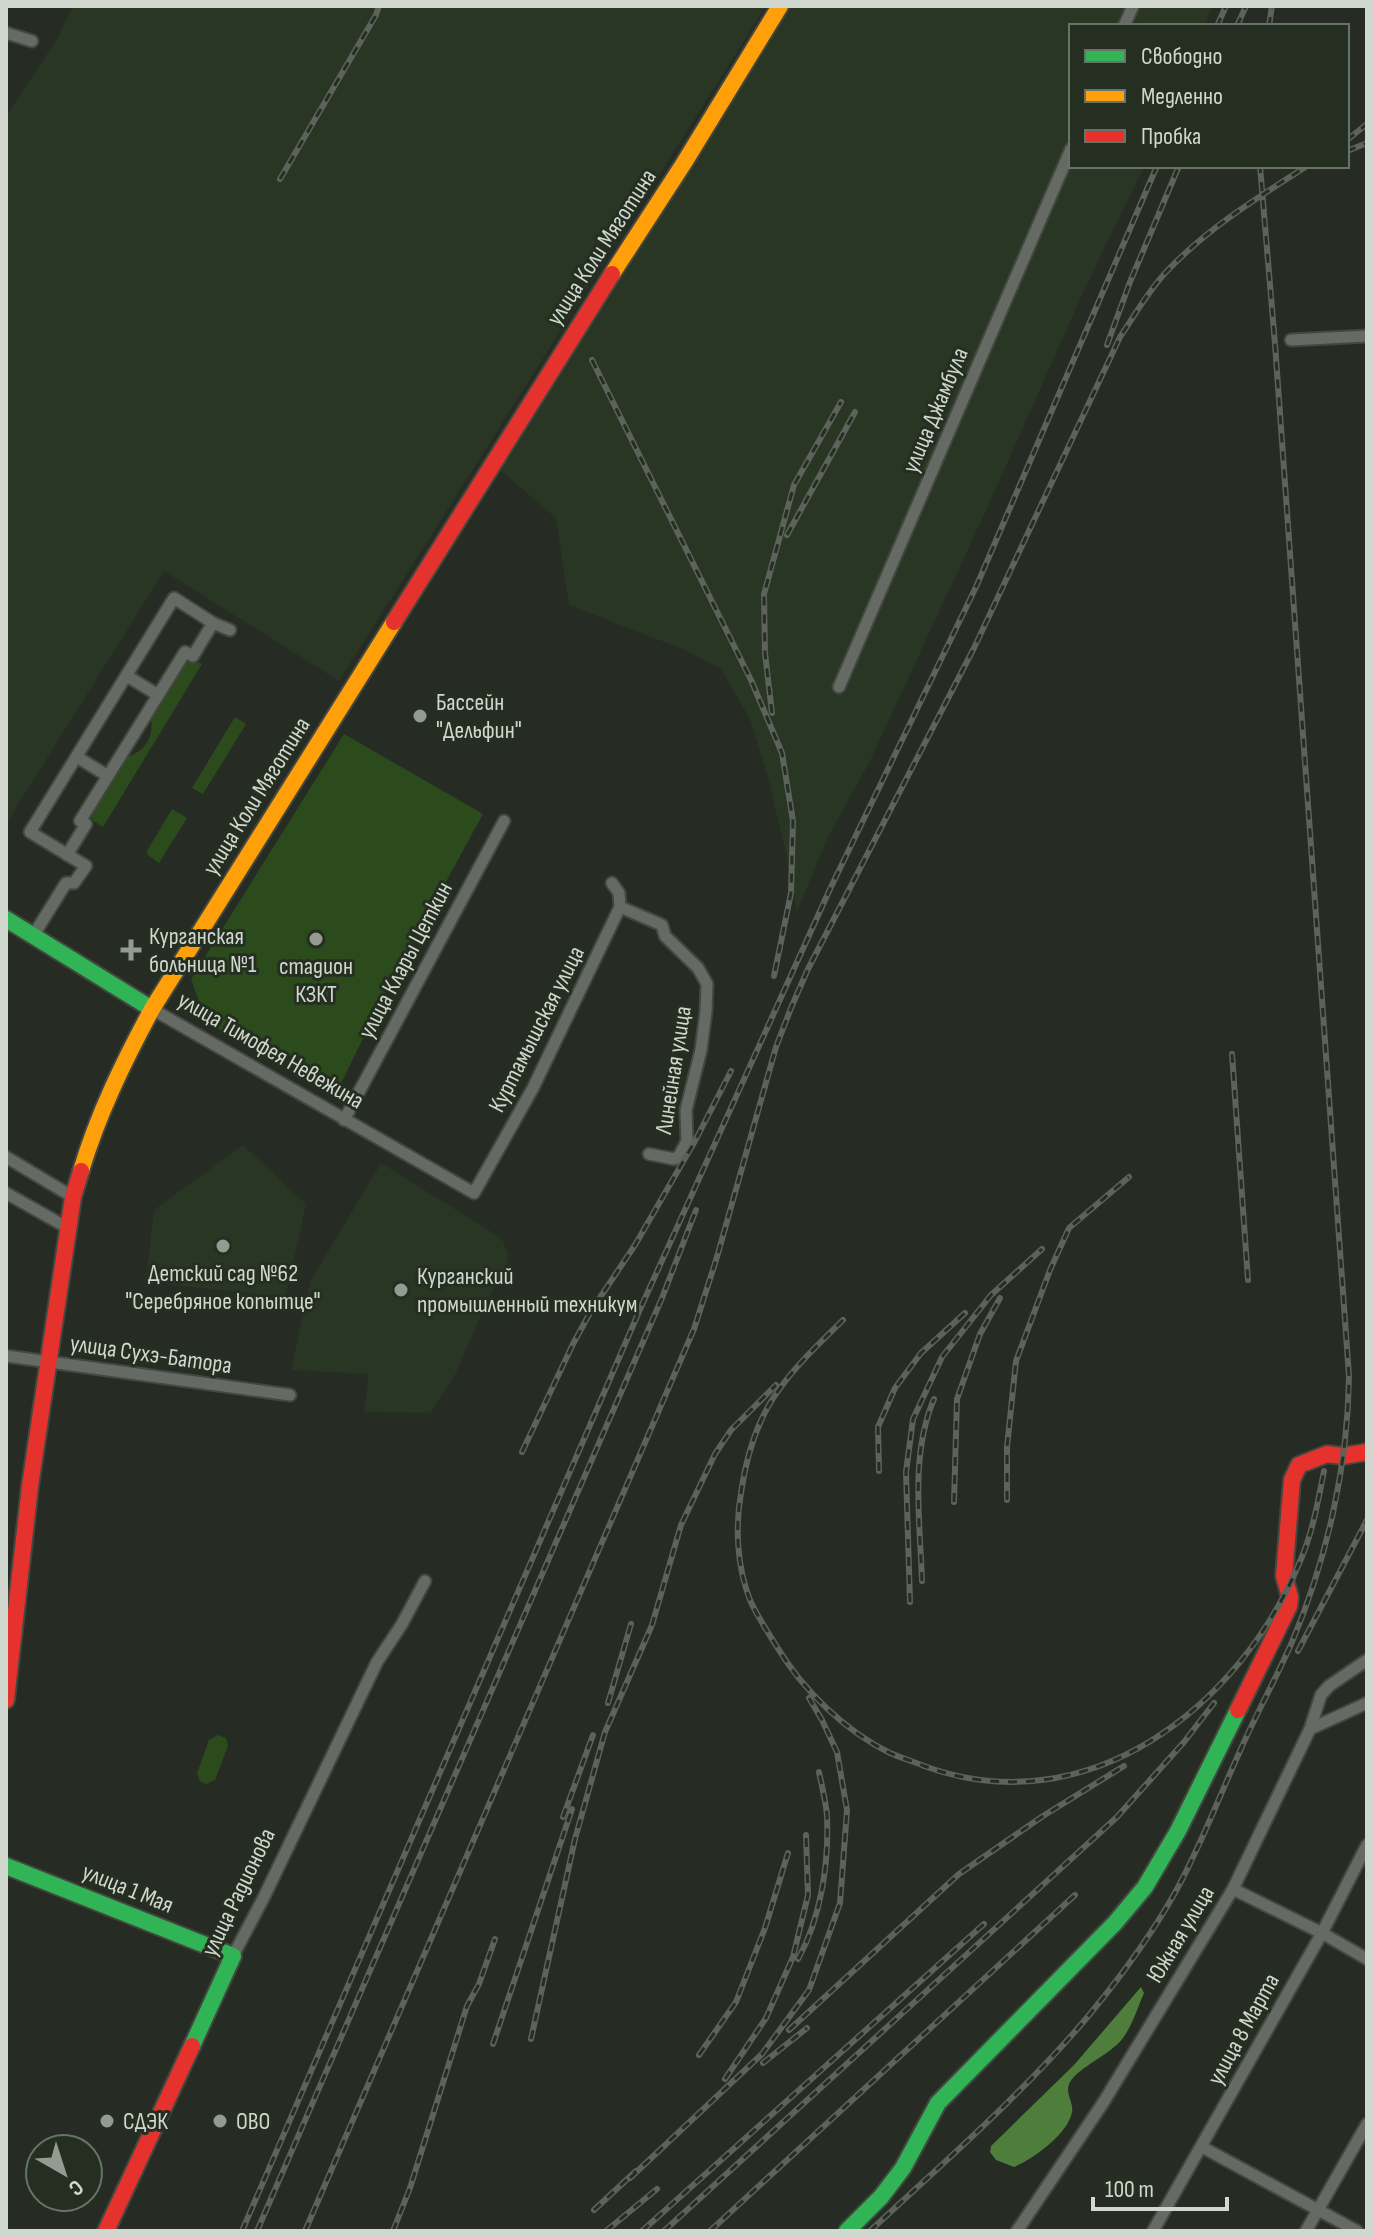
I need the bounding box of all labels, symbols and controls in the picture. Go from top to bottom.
legend [1069,24,1349,168]
text: Свободно [1141,42,1222,71]
text: Медленно [1141,82,1223,111]
text: Пробка [1141,122,1201,151]
street label: улица Коли Мяготина [540,164,663,331]
street label: улица Джамбула [896,343,975,477]
place label: Бассейн "Дельфин" [436,688,522,745]
marker: Бассейн "Дельфин" [411,707,429,725]
street label: улица Коли Мяготина [196,712,317,880]
street label: улица Клары Цеткин [352,877,459,1044]
place label: Курганская больница №1 [149,922,257,979]
marker: стадион КЗКТ [307,930,325,948]
marker: Курганская больница №1 [120,939,142,961]
street label: Куртамышская улица [482,941,591,1117]
place label: стадион КЗКТ [279,952,353,1009]
street label: улица Тимофея Невежина [173,985,369,1115]
street label: Линейная улица [649,1004,698,1137]
marker: Детский сад №62 "Серебряное копытце" [214,1237,232,1255]
place label: Детский сад №62 "Серебряное копытце" [125,1259,321,1316]
place label: Курганский промышленный техникум [417,1262,637,1319]
marker: Курганский промышленный техникум [392,1281,410,1299]
street label: улица Сухэ-Батора [68,1329,234,1380]
street label: улица Радионова [195,1823,282,1961]
street label: улица 1 Мая [78,1857,178,1920]
street label: Южная улица [1140,1880,1221,1988]
street label: улица 8 Марта [1201,1968,1286,2090]
place label: СДЭК [123,2107,168,2136]
place label: OBO [236,2107,270,2136]
marker: СДЭК [98,2112,116,2130]
marker: OBO [211,2112,229,2130]
north arrow [24,2133,104,2213]
scale bar [1093,2161,1227,2211]
text: С [63,2173,89,2201]
text: 100 m [1105,2175,1154,2204]

